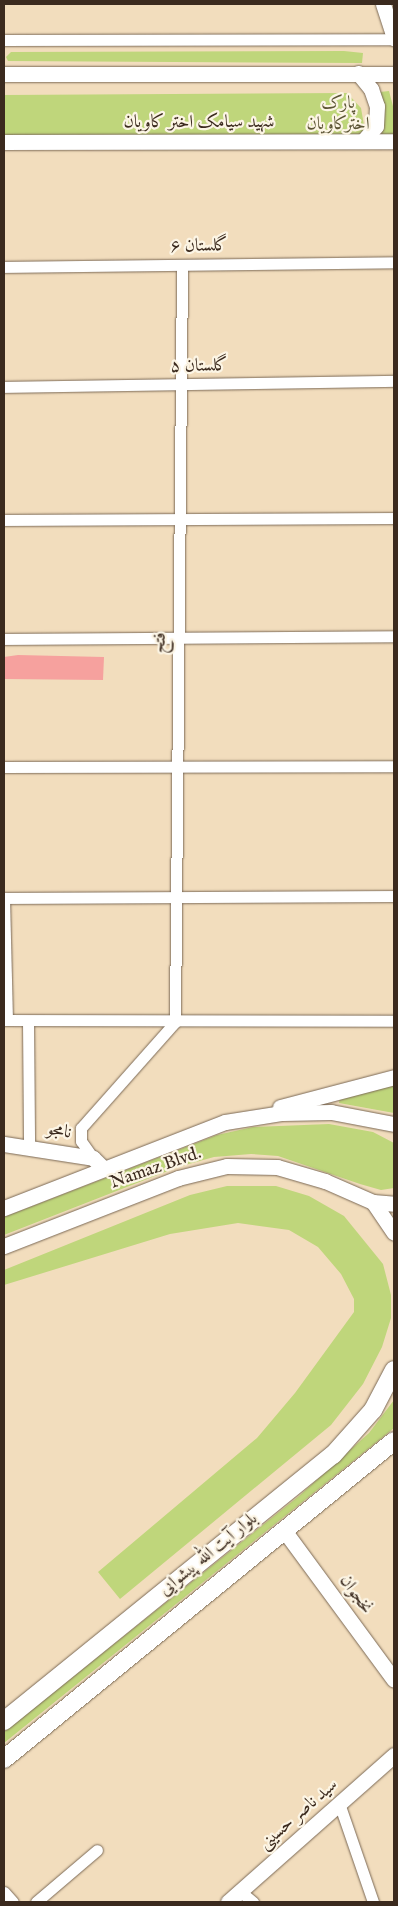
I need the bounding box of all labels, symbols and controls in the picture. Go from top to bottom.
park label: پارک اخترکاویان [306,94,370,136]
street label: شهید سیامک اختر کاویان [123,112,275,134]
street label: گلستان ۶ [170,236,228,258]
street label: گلستان ۵ [170,356,228,378]
street label: فتح [150,632,172,654]
street label: نامجو [45,1119,73,1145]
street label: Namaz Blvd. [108,1143,204,1195]
street label: بلوار آیت الله پیشوایی [155,1509,263,1601]
street label: نخجوان [334,1571,376,1619]
street label: سید ناصر حسینی [255,1775,343,1855]

